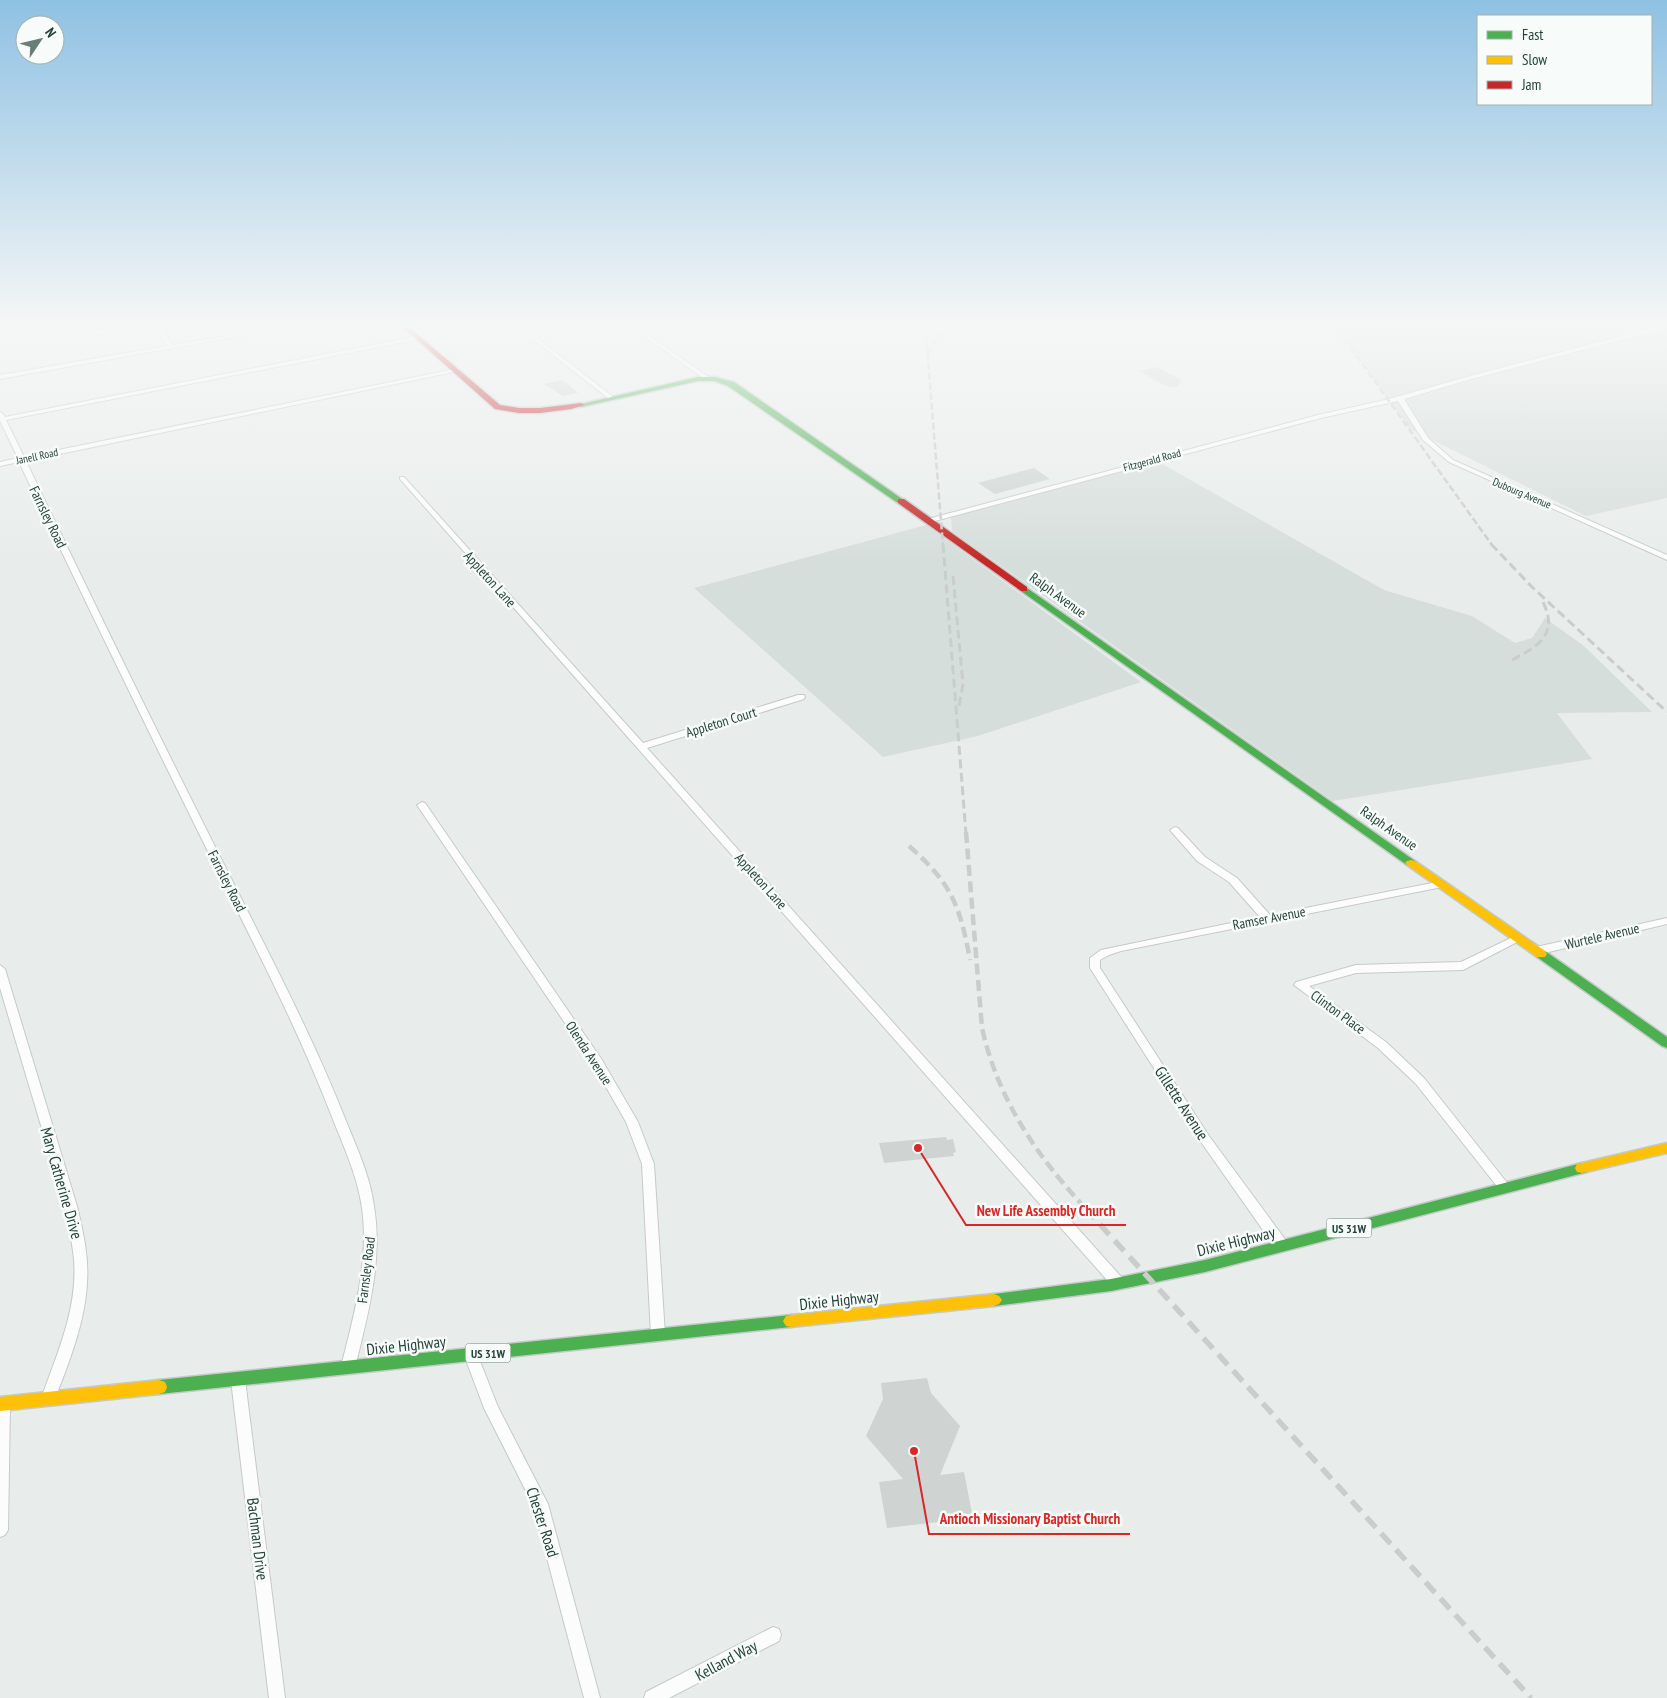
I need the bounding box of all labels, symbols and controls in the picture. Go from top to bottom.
north arrow [15,15,65,65]
legend [1477,15,1652,105]
text: N [41,24,60,41]
text: Fast [1522,25,1543,44]
text: Slow [1522,50,1547,69]
text: Jam [1521,75,1541,94]
street label: Janell Road [14,445,60,467]
street label: Fitzgerald Road [1122,446,1182,474]
street label: Dubourg Avenue [1491,474,1554,512]
street label: Farnsley Road [25,483,71,551]
street label: Appleton Lane [460,547,520,611]
street label: Ralph Avenue [1026,568,1090,622]
street label: Appleton Court [684,703,759,741]
street label: Ralph Avenue [1357,802,1421,854]
street label: Farnsley Road [204,847,250,915]
street label: Appleton Lane [731,849,791,913]
street label: Ramser Avenue [1231,902,1307,934]
street label: Wurtele Avenue [1563,919,1641,953]
street label: Clinton Place [1307,986,1369,1038]
street label: Olenda Avenue [562,1018,616,1088]
street label: Gillette Avenue [1151,1062,1213,1144]
street label: Mary Catherine Drive [36,1125,88,1241]
callout: New Life Assembly Church [966,1195,1126,1225]
text: New Life Assembly Church [977,1201,1116,1220]
road number: US 31W [1326,1218,1372,1238]
street label: Dixie Highway [1195,1222,1277,1260]
street label: Farnsley Road [353,1236,379,1304]
street label: Dixie Highway [798,1286,880,1314]
street label: Dixie Highway [365,1331,447,1359]
road number: US 31W [466,1344,510,1362]
street label: Chester Road [522,1485,564,1560]
street label: Bachman Drive [243,1497,273,1581]
callout: Antioch Missionary Baptist Church [929,1504,1130,1534]
text: Antioch Missionary Baptist Church [939,1509,1121,1528]
street label: Kelland Way [692,1635,760,1685]

